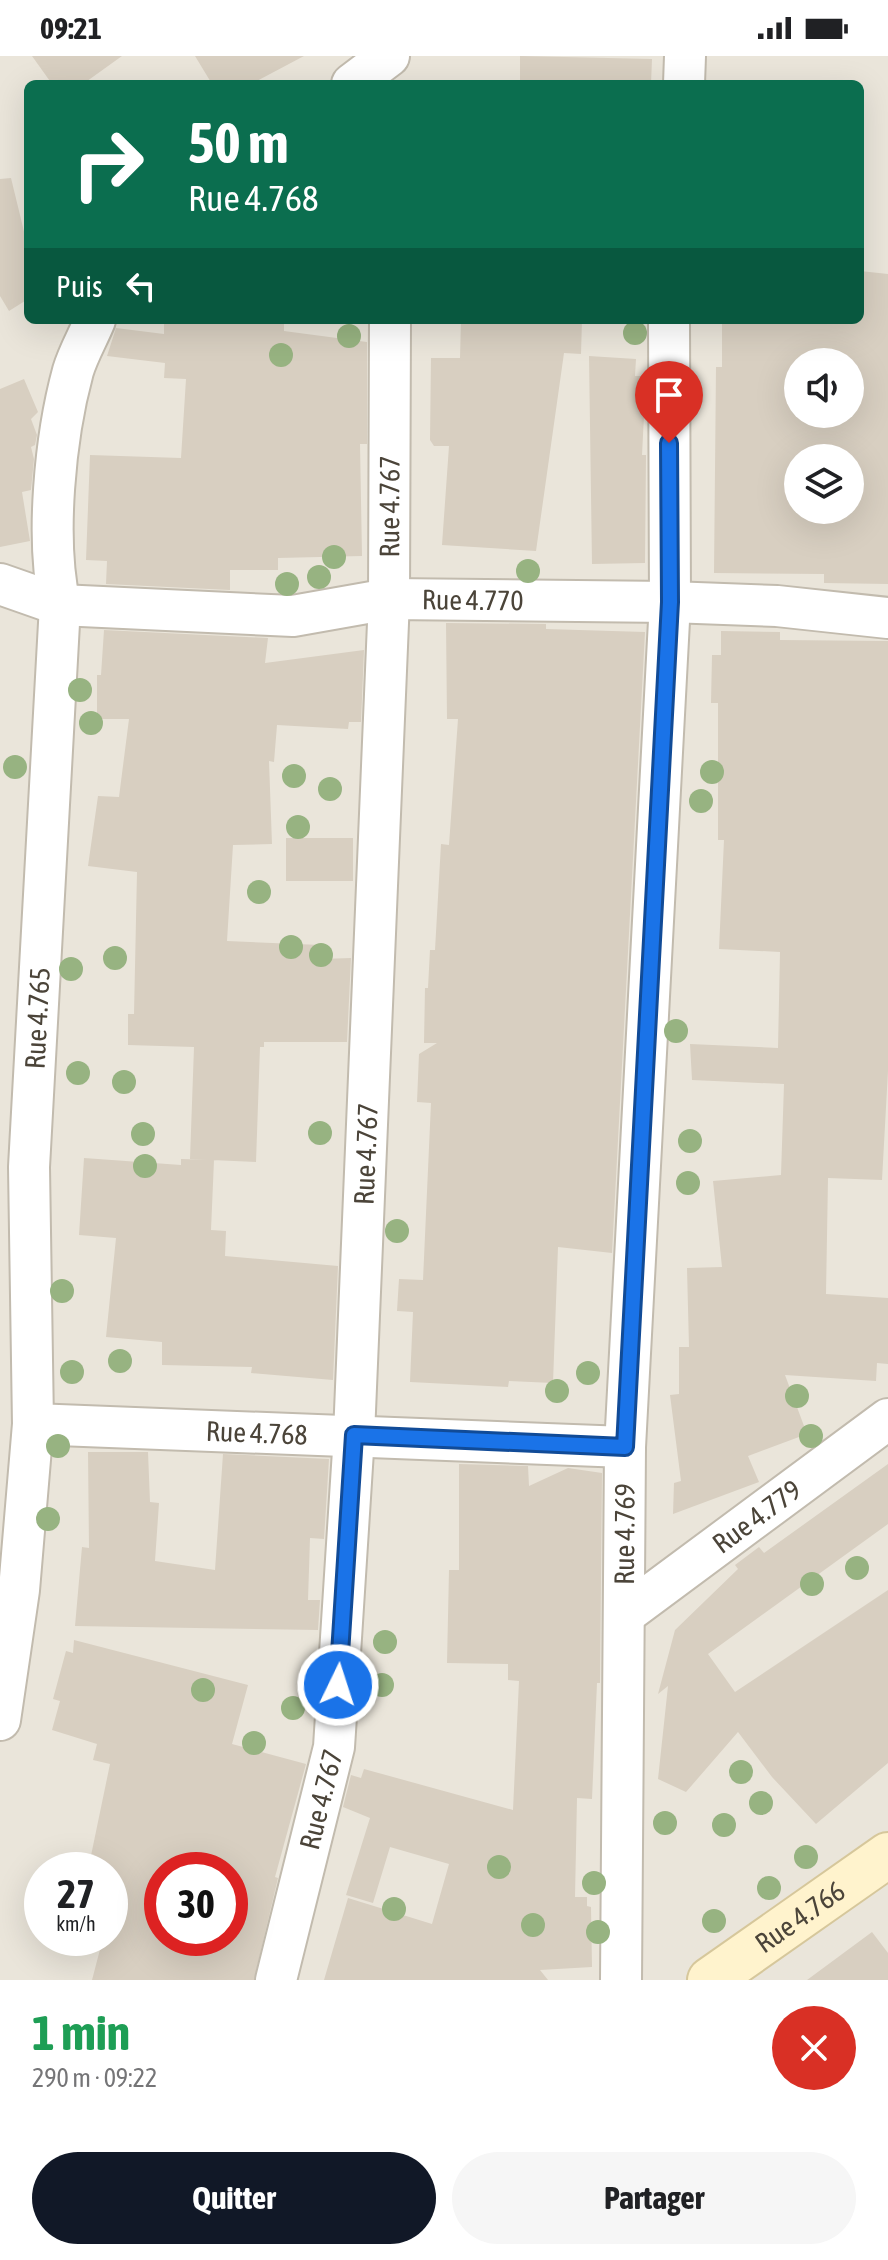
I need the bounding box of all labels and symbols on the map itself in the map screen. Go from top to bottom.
pin [635,361,703,443]
street label: Rue 4.767 [373,456,406,557]
street label: Rue 4.770 [422,583,524,616]
street label: Rue 4.765 [18,967,56,1070]
street label: Rue 4.767 [348,1102,384,1206]
street label: Rue 4.768 [205,1415,308,1451]
street label: Rue 4.779 [706,1473,807,1559]
street label: Rue 4.769 [608,1483,641,1585]
position arrow [296,1643,380,1727]
street label: Rue 4.767 [293,1746,349,1853]
speed limit sign: 30 [144,1852,248,1956]
street label: Rue 4.766 [749,1874,851,1959]

